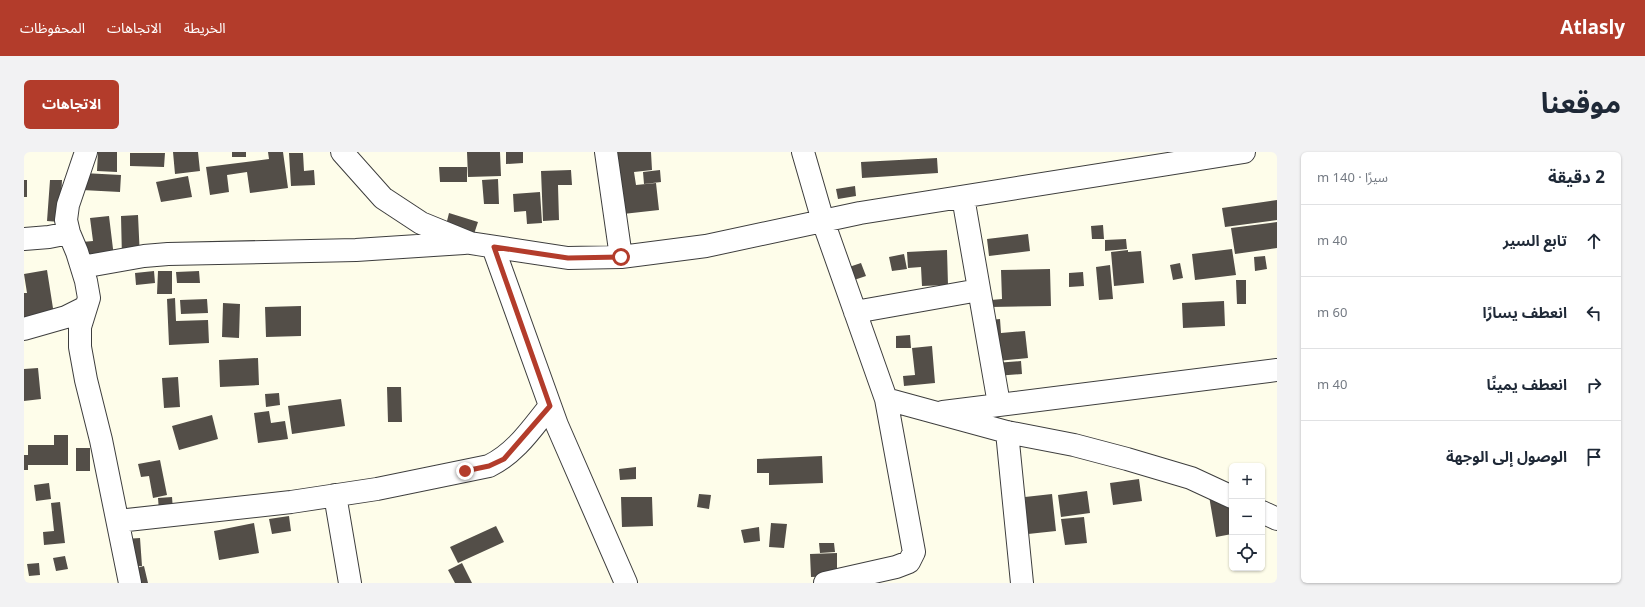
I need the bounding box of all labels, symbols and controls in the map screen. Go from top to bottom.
text: Atlasly [1560,8,1625,48]
text: المحفوظات [20,14,85,43]
text: الاتجاهات [107,14,162,43]
text: الخريطة [184,14,226,43]
text: موقعنا [1541,75,1621,134]
button: الاتجاهات [24,80,119,129]
text: 2 دقيقة [1548,160,1605,196]
text: سيرًا · 140 m [1317,164,1388,192]
text: تابع السير [1503,225,1567,257]
text: 40 m [1317,227,1347,255]
icon: ahead [1583,230,1605,252]
route start [612,248,630,266]
text: انعطف يسارًا [1483,297,1567,329]
text: 60 m [1317,299,1347,327]
icon: left [1583,302,1605,324]
text: انعطف يمينًا [1486,369,1567,401]
text: 40 m [1317,371,1347,399]
icon: right [1583,374,1605,396]
text: الوصول إلى الوجهة [1446,441,1567,473]
icon: arrive [1583,446,1605,468]
route end [456,462,474,480]
map controls [1229,463,1265,571]
button: + [1229,463,1265,499]
button: − [1229,499,1265,535]
button: locate [1229,535,1265,571]

